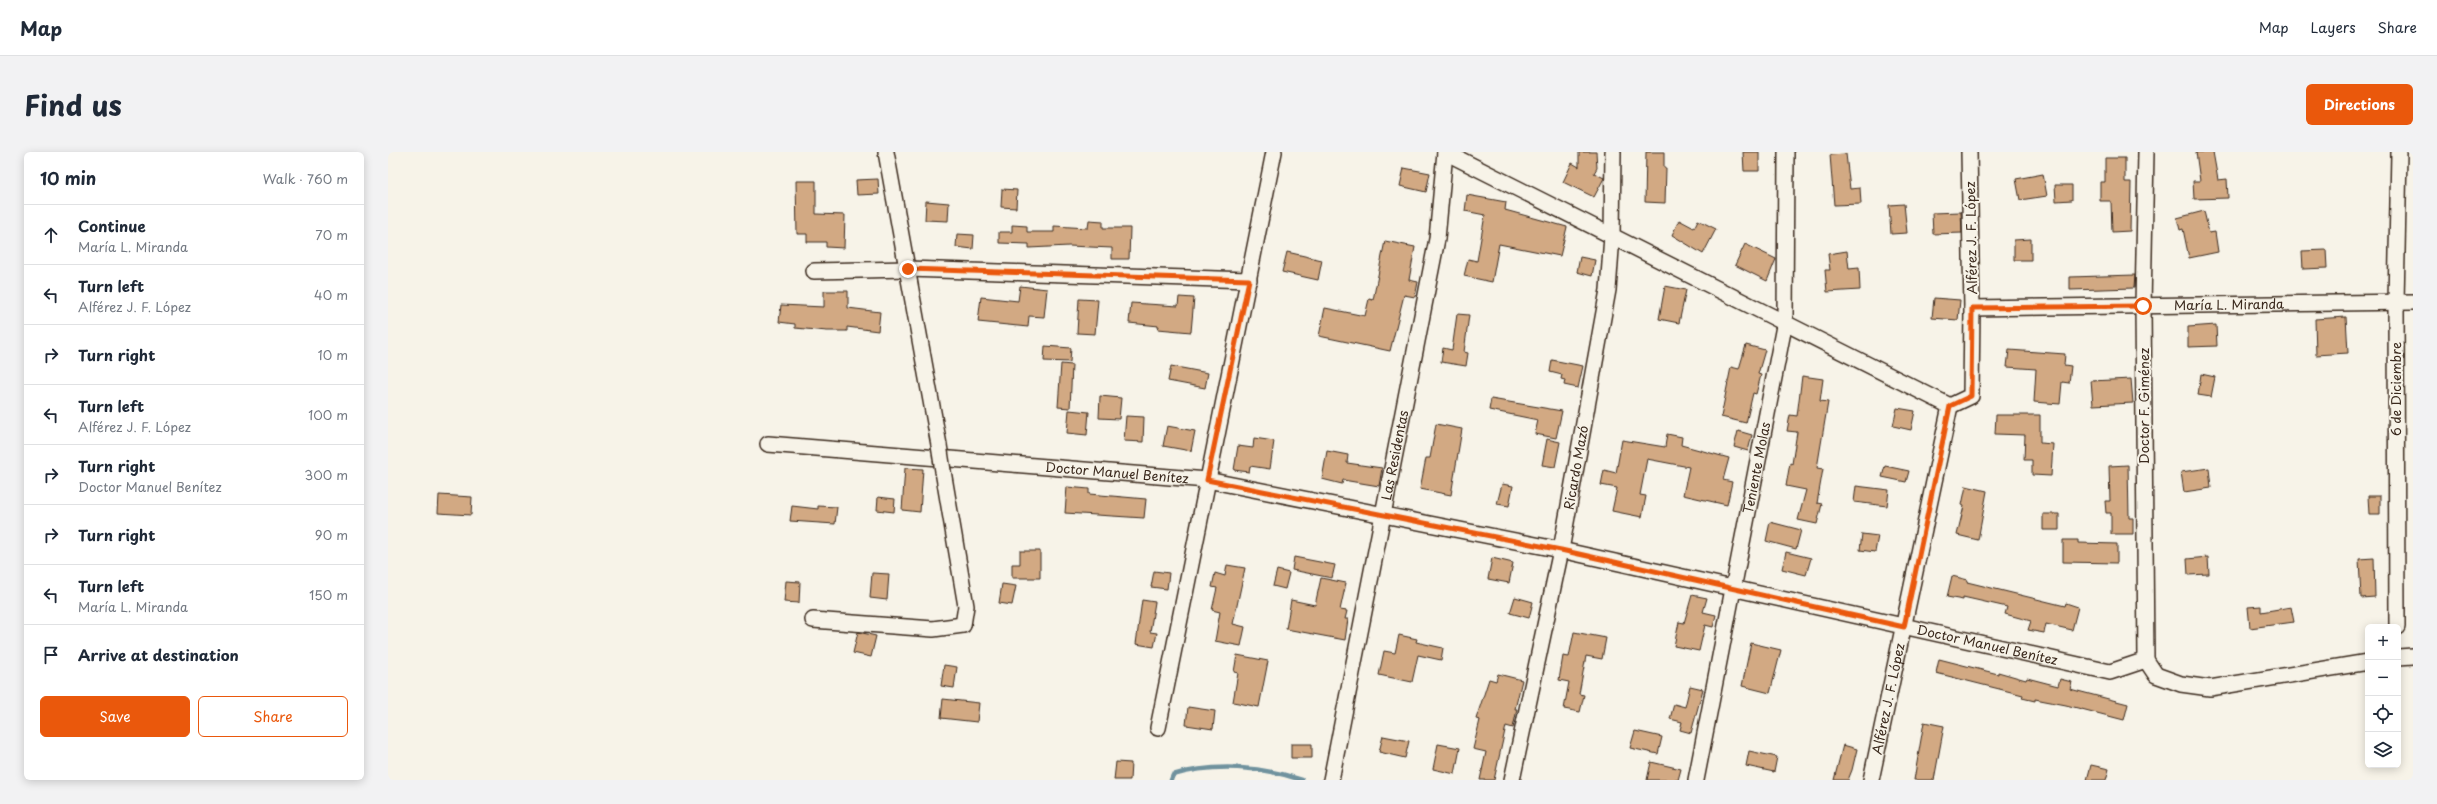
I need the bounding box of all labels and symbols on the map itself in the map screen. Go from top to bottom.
street label: Alférez J. F. López [1960,181,1981,295]
route end [899,260,917,278]
street label: María L. Miranda [2174,294,2284,314]
route start [2134,297,2152,315]
street label: 6 de Diciembre [2386,342,2405,436]
street label: Doctor F. Giménez [2134,348,2153,464]
street label: Las Residentas [1376,408,1412,502]
street label: Teniente Molas [1738,420,1774,515]
street label: Ricardo Mazó [1558,424,1592,511]
street label: Doctor Manuel Benítez [1044,457,1189,487]
street label: Doctor Manuel Benítez [1915,619,2060,669]
street label: Alférez J. F. López [1867,641,1909,756]

